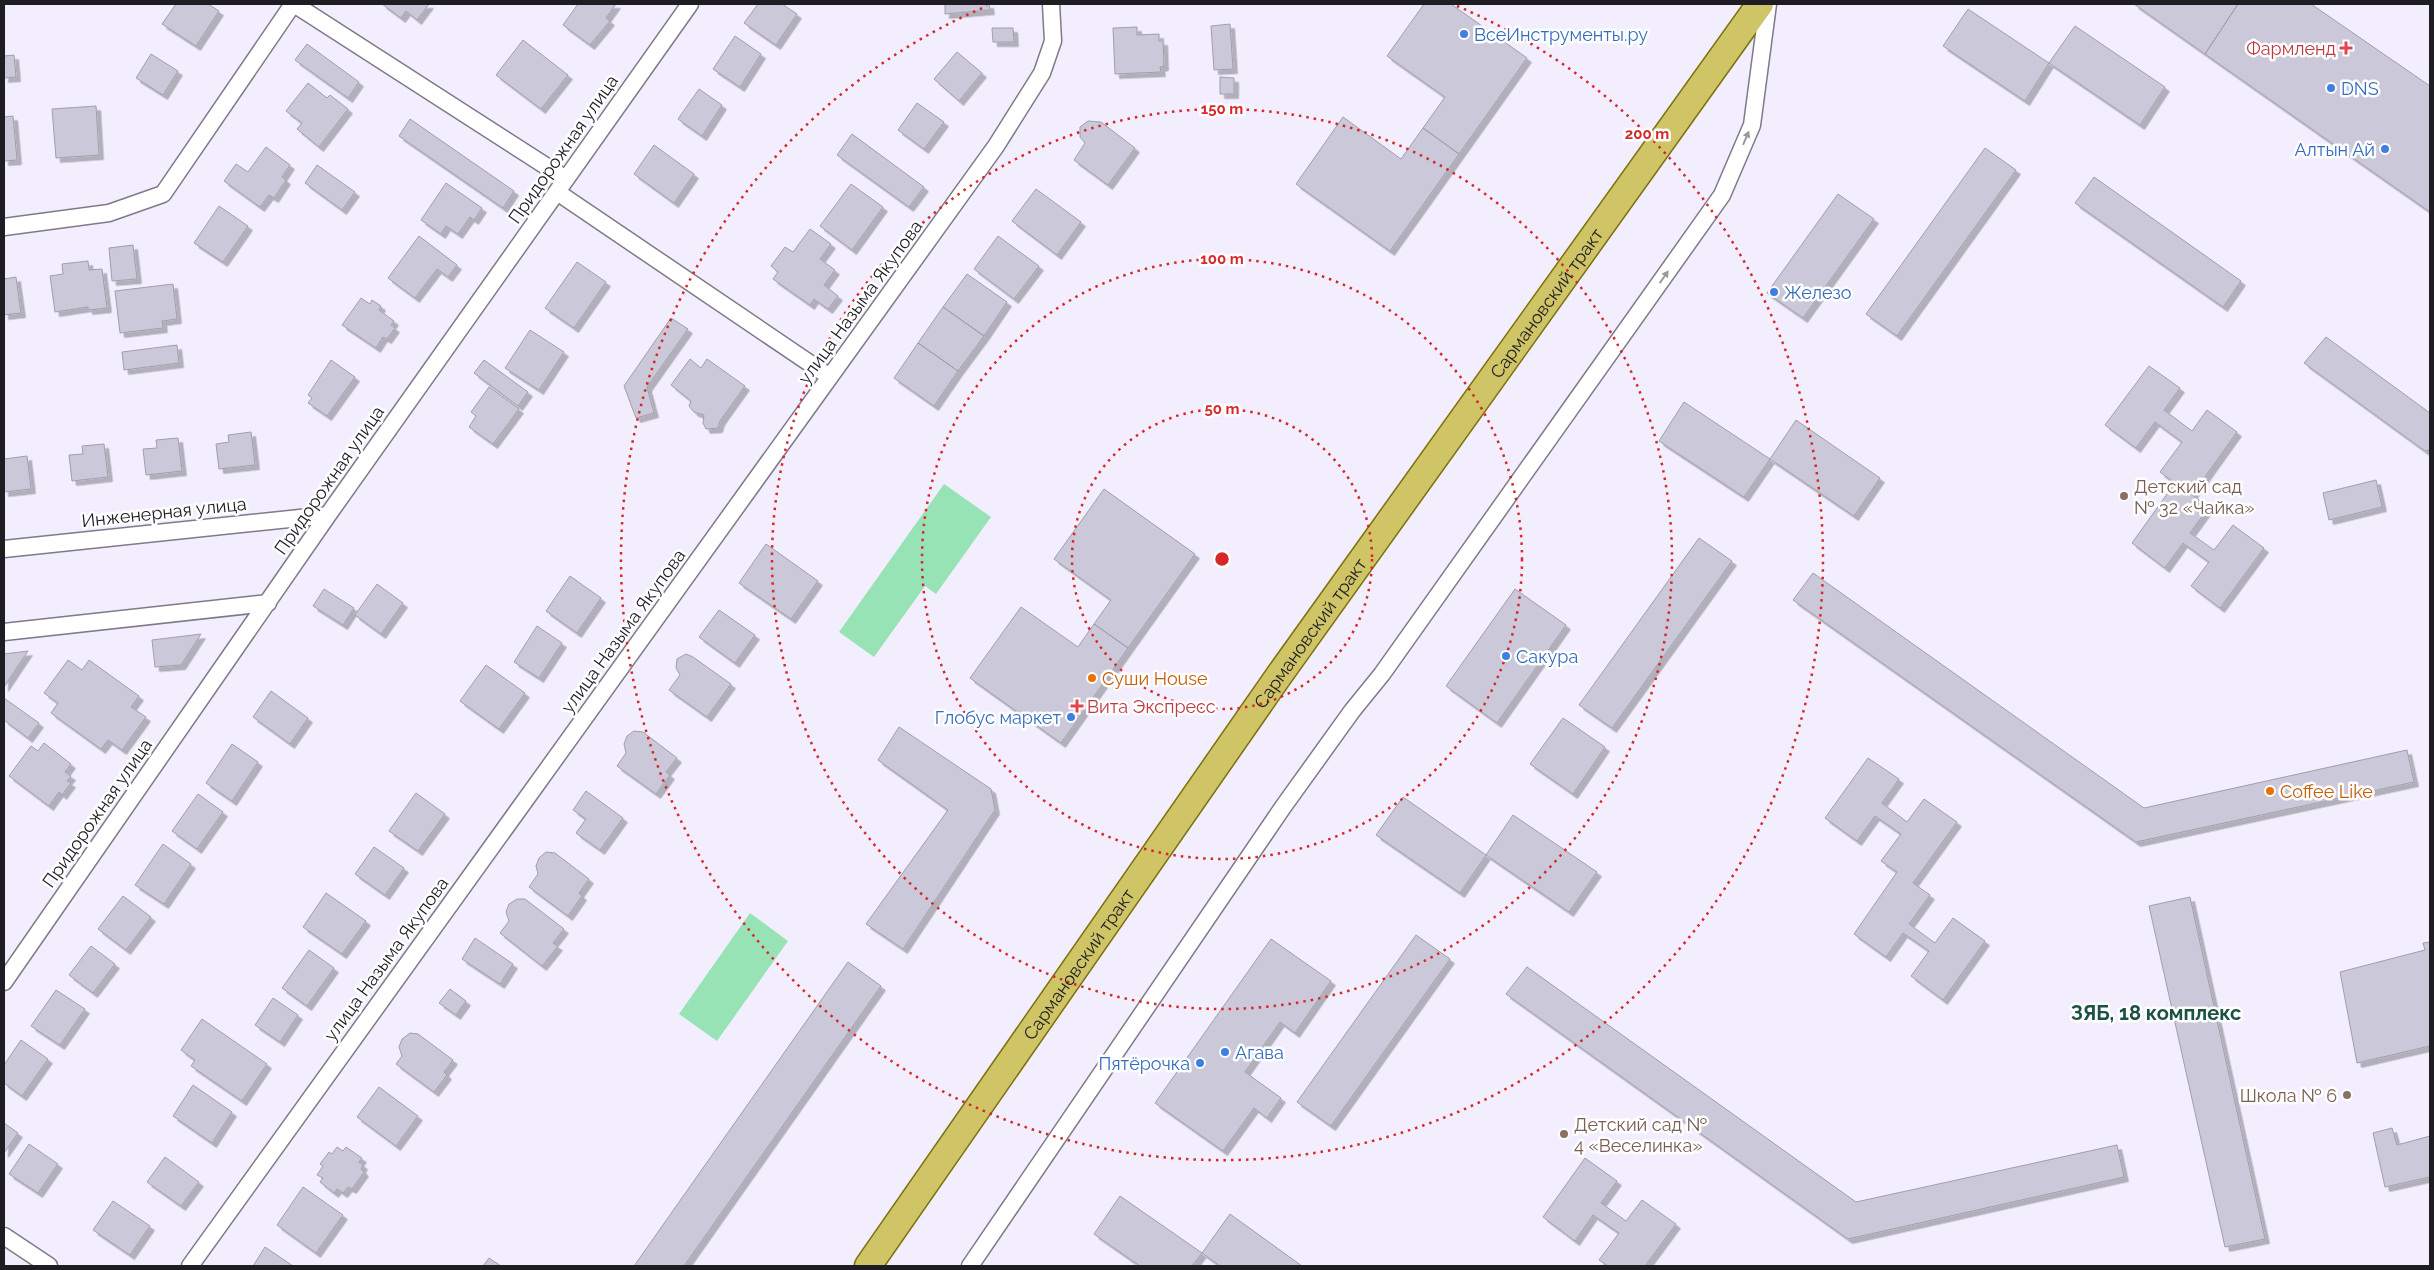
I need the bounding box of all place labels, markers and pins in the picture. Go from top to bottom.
place label: ВсеИнструменты.ру [1474,24,1648,45]
marker: ВсеИнструменты.ру [1458,28,1470,40]
place label: Фармленд [2246,38,2336,59]
marker: Фармленд [2340,42,2352,54]
place label: DNS [2341,78,2379,99]
marker: DNS [2325,82,2337,94]
place label: Алтын Ай [2294,139,2375,160]
marker: Алтын Ай [2379,143,2391,155]
place label: Железо [1784,282,1852,303]
marker: Железо [1768,286,1780,298]
place label: Детский сад № 32 «Чайка» [2134,476,2255,518]
marker: Детский сад № 32 «Чайка» [2118,490,2130,502]
centre of rings [1213,550,1231,568]
place label: Сакура [1516,646,1578,667]
marker: Сакура [1500,650,1512,662]
place label: Суши House [1102,668,1208,689]
marker: Суши House [1086,672,1098,684]
place label: Вита Экспресс [1087,696,1216,717]
marker: Вита Экспресс [1071,700,1083,712]
place label: Глобус маркет [935,707,1061,728]
marker: Глобус маркет [1065,711,1077,723]
place label: Coffee Like [2280,781,2373,802]
marker: Coffee Like [2264,785,2276,797]
place label: Агава [1235,1042,1284,1063]
marker: Агава [1219,1046,1231,1058]
place label: Пятёрочка [1098,1053,1190,1074]
marker: Пятёрочка [1194,1057,1206,1069]
place label: Школа № 6 [2240,1085,2337,1106]
marker: Школа № 6 [2341,1089,2353,1101]
place label: Детский сад № 4 «Веселинка» [1574,1114,1708,1156]
marker: Детский сад № 4 «Веселинка» [1558,1128,1570,1140]

